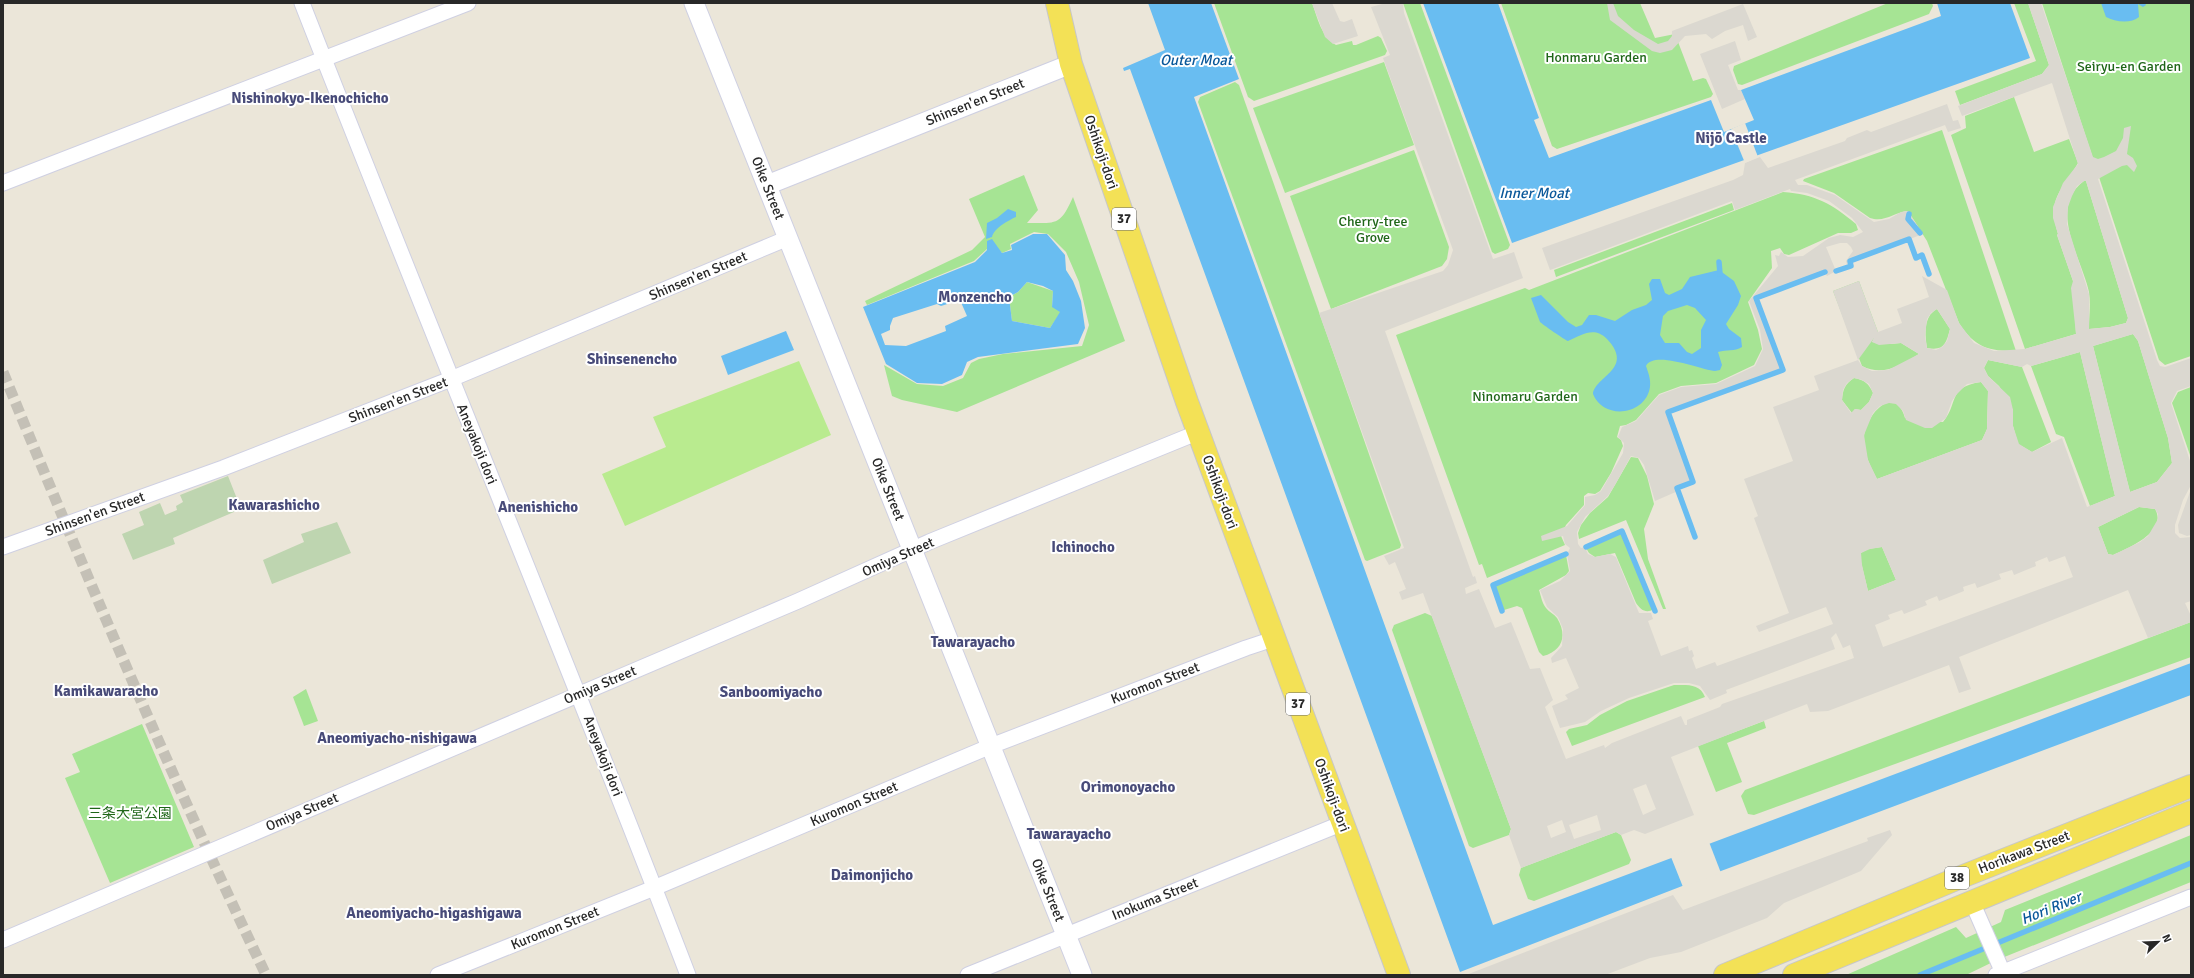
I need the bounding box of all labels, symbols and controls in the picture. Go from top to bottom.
park label: Honmaru Garden [1545,49,1647,66]
water label: Outer Moat [1160,51,1234,69]
park label: Seiryu-en Garden [2077,58,2181,75]
street label: Shinsen'en Street [923,74,1027,129]
district label: Nishinokyo-Ikenochicho [231,89,389,107]
street label: Oshikoji-dori [1080,113,1122,191]
district label: Nijō Castle [1695,129,1767,147]
street label: Oike Street [748,154,788,222]
water label: Inner Moat [1499,184,1571,202]
road number: 37 [1112,208,1136,230]
park label: Cherry-tree Grove [1339,213,1408,246]
street label: Shinsen'en Street [646,248,750,304]
district label: Monzencho [938,288,1012,306]
district label: Shinsenencho [587,350,677,368]
street label: Shinsen'en Street [346,373,450,427]
park label: Ninomaru Garden [1472,388,1578,405]
street label: Aneyakoji dori [453,401,501,487]
street label: Oshikoji-dori [1199,453,1241,531]
street label: Oike Street [868,455,908,523]
street label: Shinsen'en Street [43,488,147,540]
district label: Kawarashicho [228,496,320,514]
district label: Anenishicho [498,498,578,516]
street label: Omiya Street [859,534,937,580]
district label: Ichinocho [1051,538,1115,556]
district label: Tawarayacho [931,633,1015,651]
street label: Kuromon Street [1108,658,1202,708]
street label: Omiya Street [561,662,639,708]
district label: Kamikawaracho [54,682,158,700]
district label: Sanboomiyacho [720,683,822,701]
road number: 37 [1286,693,1310,715]
street label: Aneyakoji dori [580,713,626,799]
district label: Aneomiyacho-nishigawa [317,729,477,747]
street label: Oshikoji-dori [1311,756,1353,834]
street label: Kuromon Street [808,778,900,830]
district label: Orimonoyacho [1081,778,1175,796]
street label: Omiya Street [263,789,341,835]
park label: 三条大宮公園 [88,805,172,822]
district label: Tawarayacho [1027,825,1111,843]
street label: Horikawa Street [1976,827,2072,877]
street label: Oike Street [1028,856,1068,924]
district label: Daimonjicho [831,866,913,884]
road number: 38 [1945,867,1969,889]
street label: Inokuma Street [1109,874,1201,924]
water label: Hori River [2018,887,2086,928]
street label: Kuromon Street [508,903,602,953]
district label: Aneomiyacho-higashigawa [346,904,522,922]
north arrow [2138,922,2178,962]
text: N [2159,932,2174,944]

